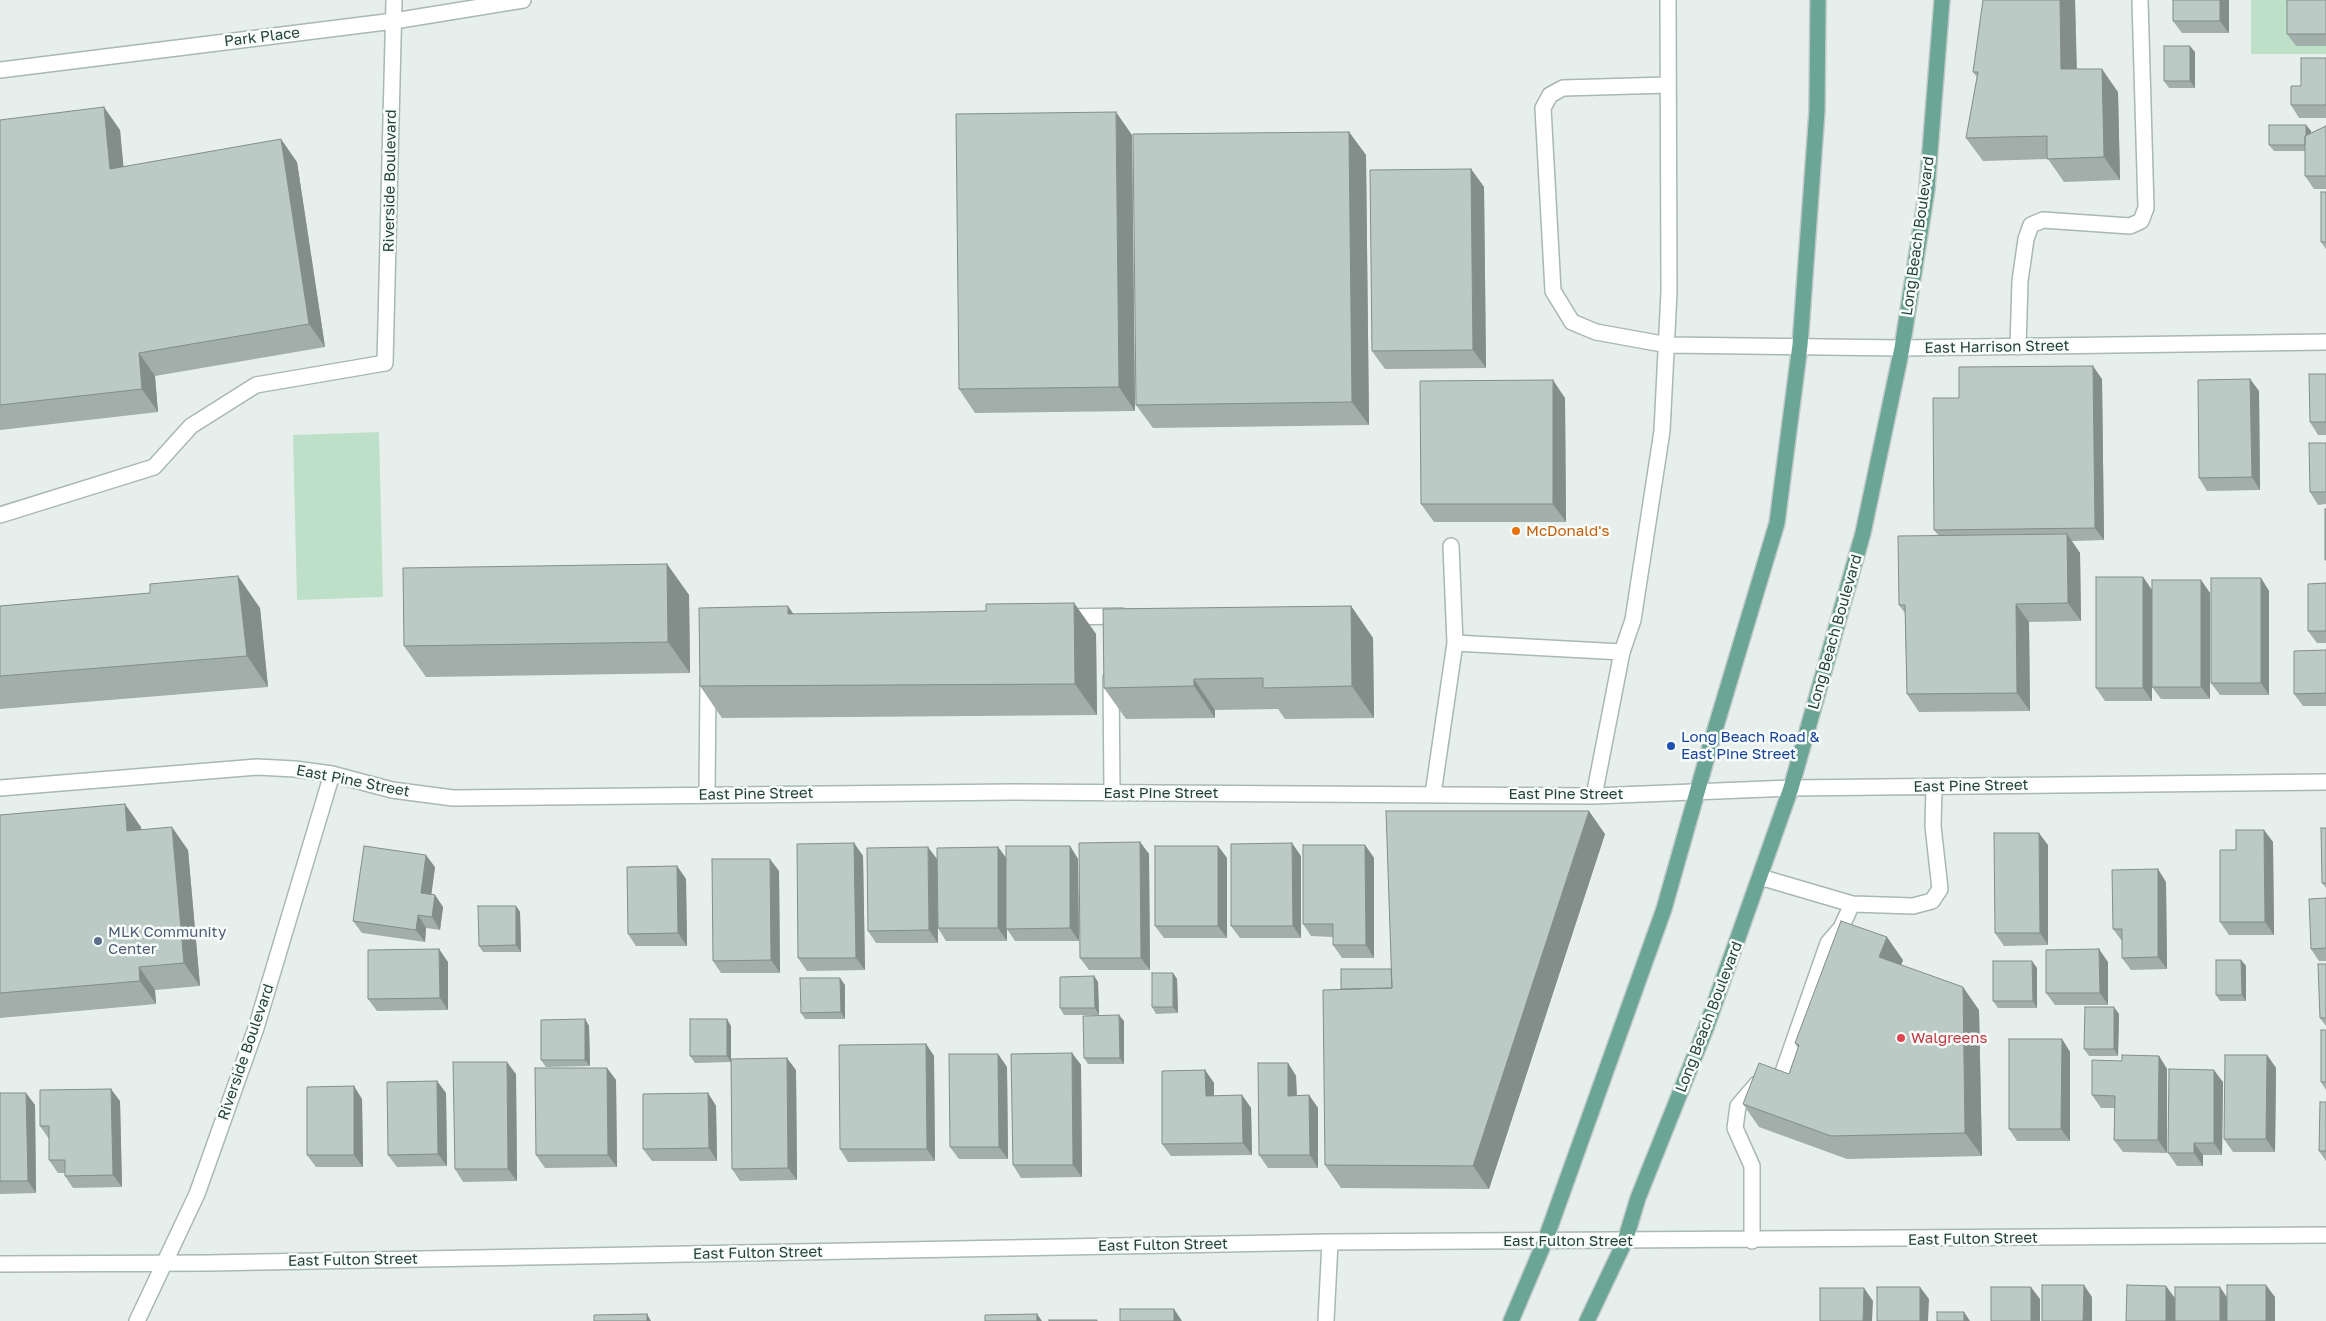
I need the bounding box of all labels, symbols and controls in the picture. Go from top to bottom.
street label: Park Place [223,23,301,51]
street label: Riverside Boulevard [380,109,400,253]
street label: Long Beach Boulevard [1898,155,1938,317]
street label: East Harrison Street [1924,337,2070,357]
place label: McDonald's [1526,522,1609,540]
marker: McDonald's [1510,525,1522,537]
street label: Long Beach Boulevard [1804,552,1866,712]
place label: Long Beach Road & East Pine Street [1681,728,1820,763]
marker: Long Beach Road & East Pine Street [1665,740,1677,752]
street label: East Pine Street [295,761,411,801]
street label: East Pine Street [1913,776,2029,796]
street label: East Pine Street [698,784,814,804]
street label: East Pine Street [1103,784,1219,802]
street label: East Pine Street [1508,785,1624,803]
place label: MLK Community Center [108,923,226,958]
marker: MLK Community Center [92,935,104,947]
street label: Long Beach Boulevard [1672,939,1746,1095]
street label: Riverside Boulevard [214,981,278,1123]
place label: Walgreens [1911,1029,1987,1047]
marker: Walgreens [1895,1032,1907,1044]
street label: East Fulton Street [1908,1229,2038,1249]
street label: East Fulton Street [1503,1232,1633,1250]
street label: East Fulton Street [1098,1235,1228,1255]
street label: East Fulton Street [693,1243,823,1263]
street label: East Fulton Street [288,1250,418,1270]

